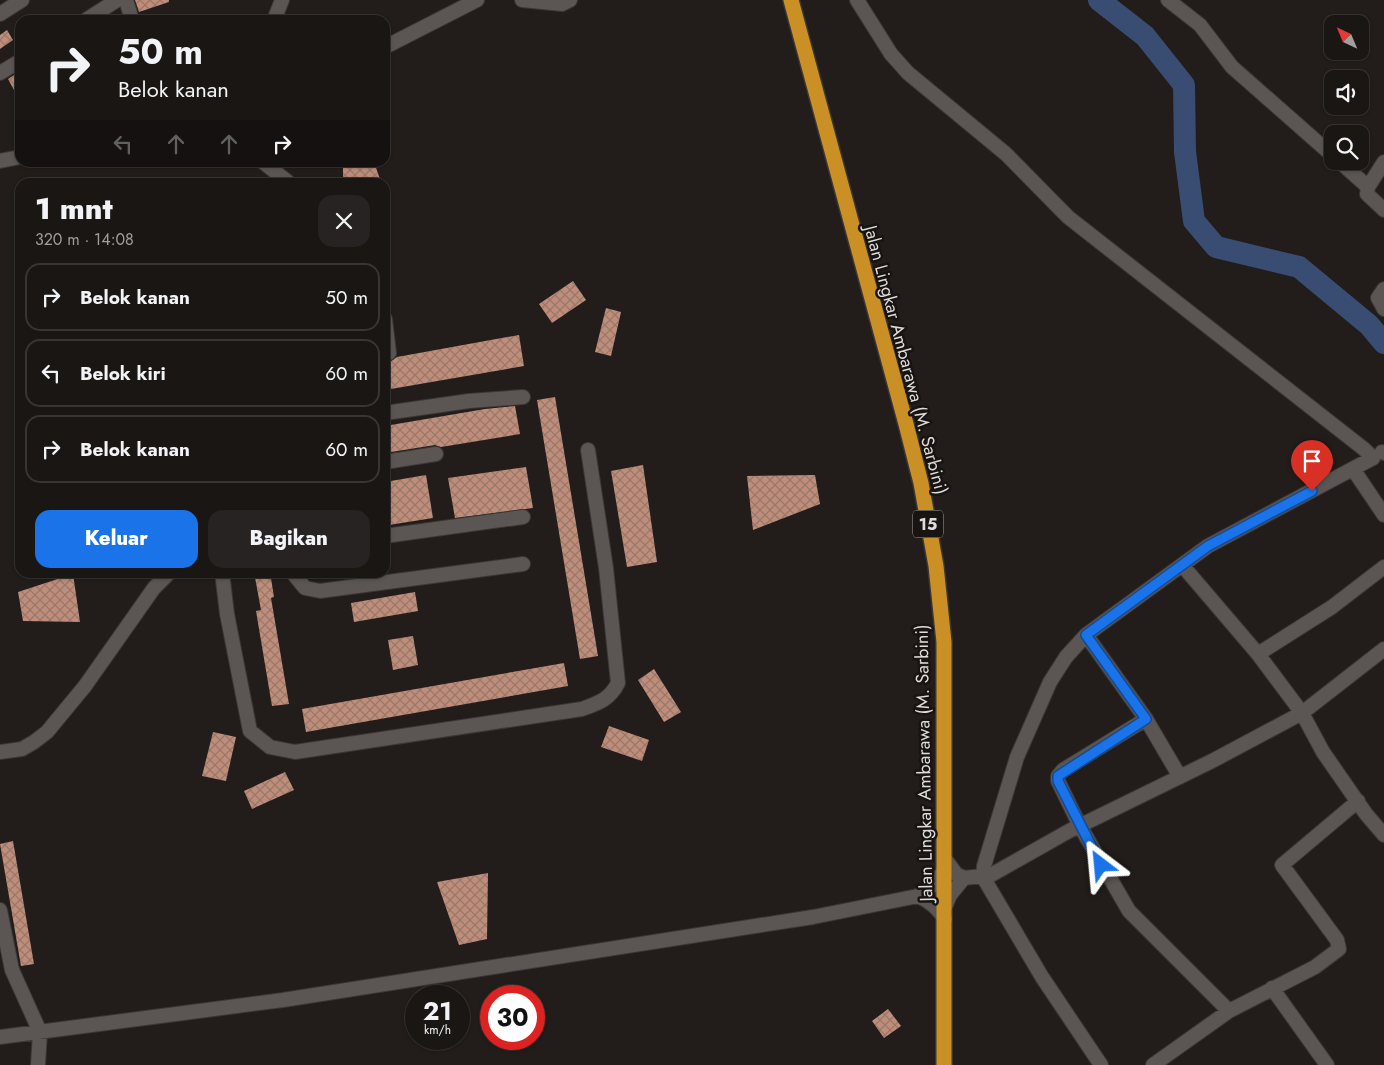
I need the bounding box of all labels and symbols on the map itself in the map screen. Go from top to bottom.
north arrow [1324,15,1369,60]
street label: Jalan Lingkar Ambarawa (M. Sarbini) [857,221,954,497]
pin [1291,440,1333,491]
road number: 15 [913,510,943,538]
street label: Jalan Lingkar Ambarawa (M. Sarbini) [909,624,939,904]
position arrow [1074,838,1126,890]
speed limit sign: 30 [480,985,545,1050]

